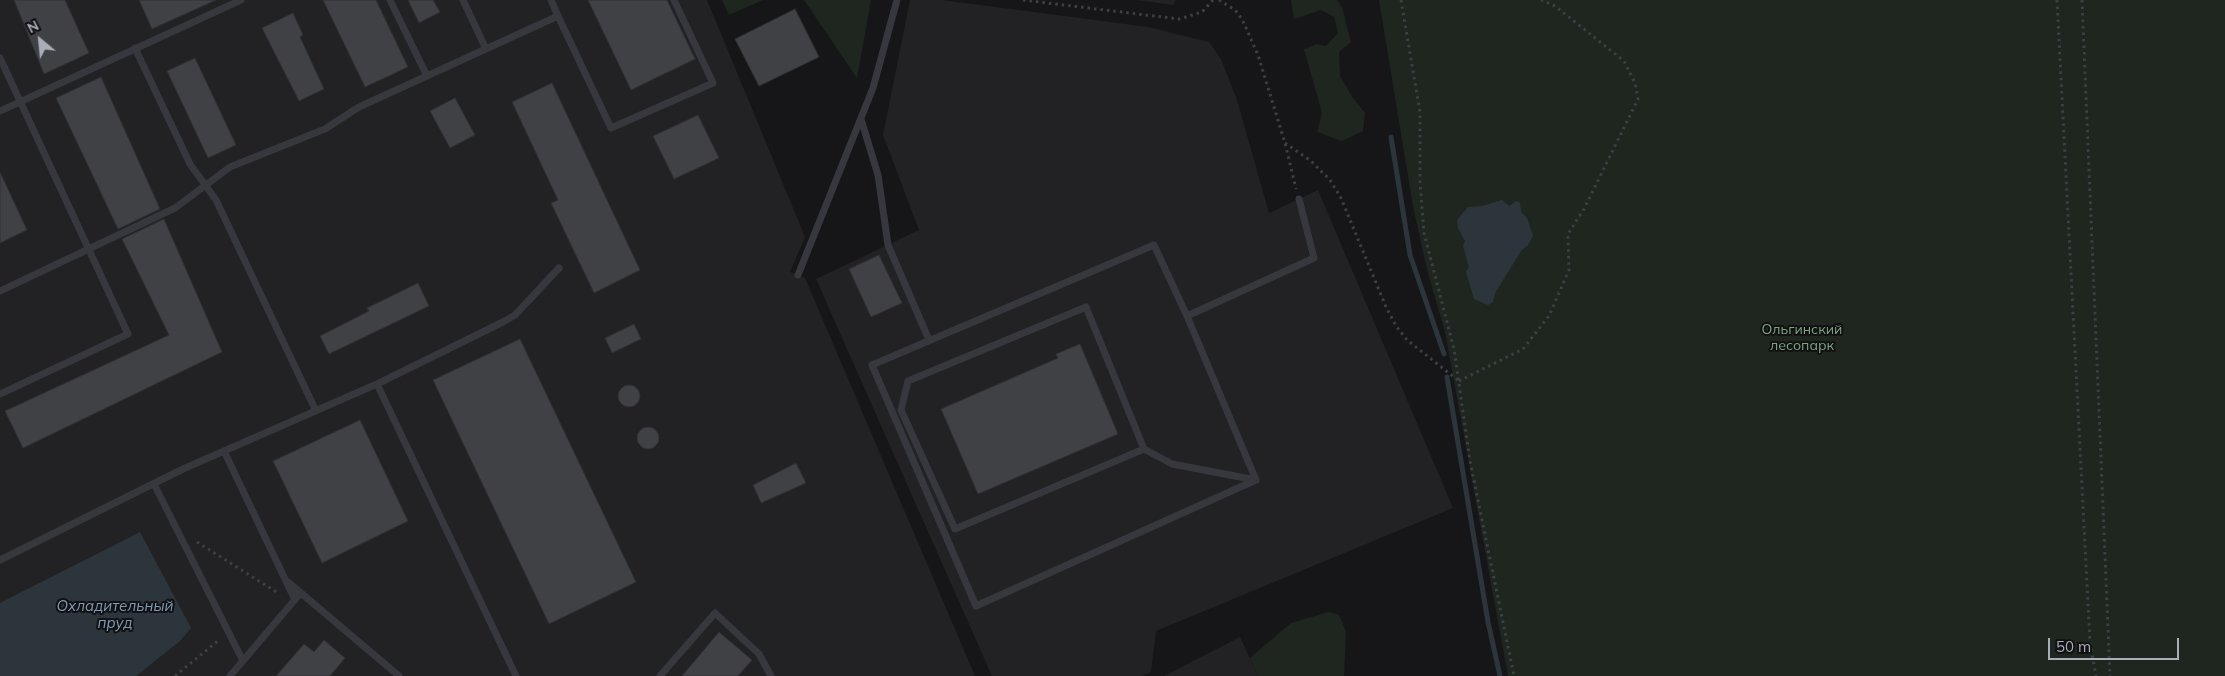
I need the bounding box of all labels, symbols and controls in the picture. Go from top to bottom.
north arrow [15,15,65,65]
text: N [24,16,42,37]
park label: Ольгинский лесопарк [1762,322,1842,354]
water label: Охладительный пруд [57,597,173,632]
scale bar [2050,628,2181,660]
text: 50 m [2056,637,2091,656]

